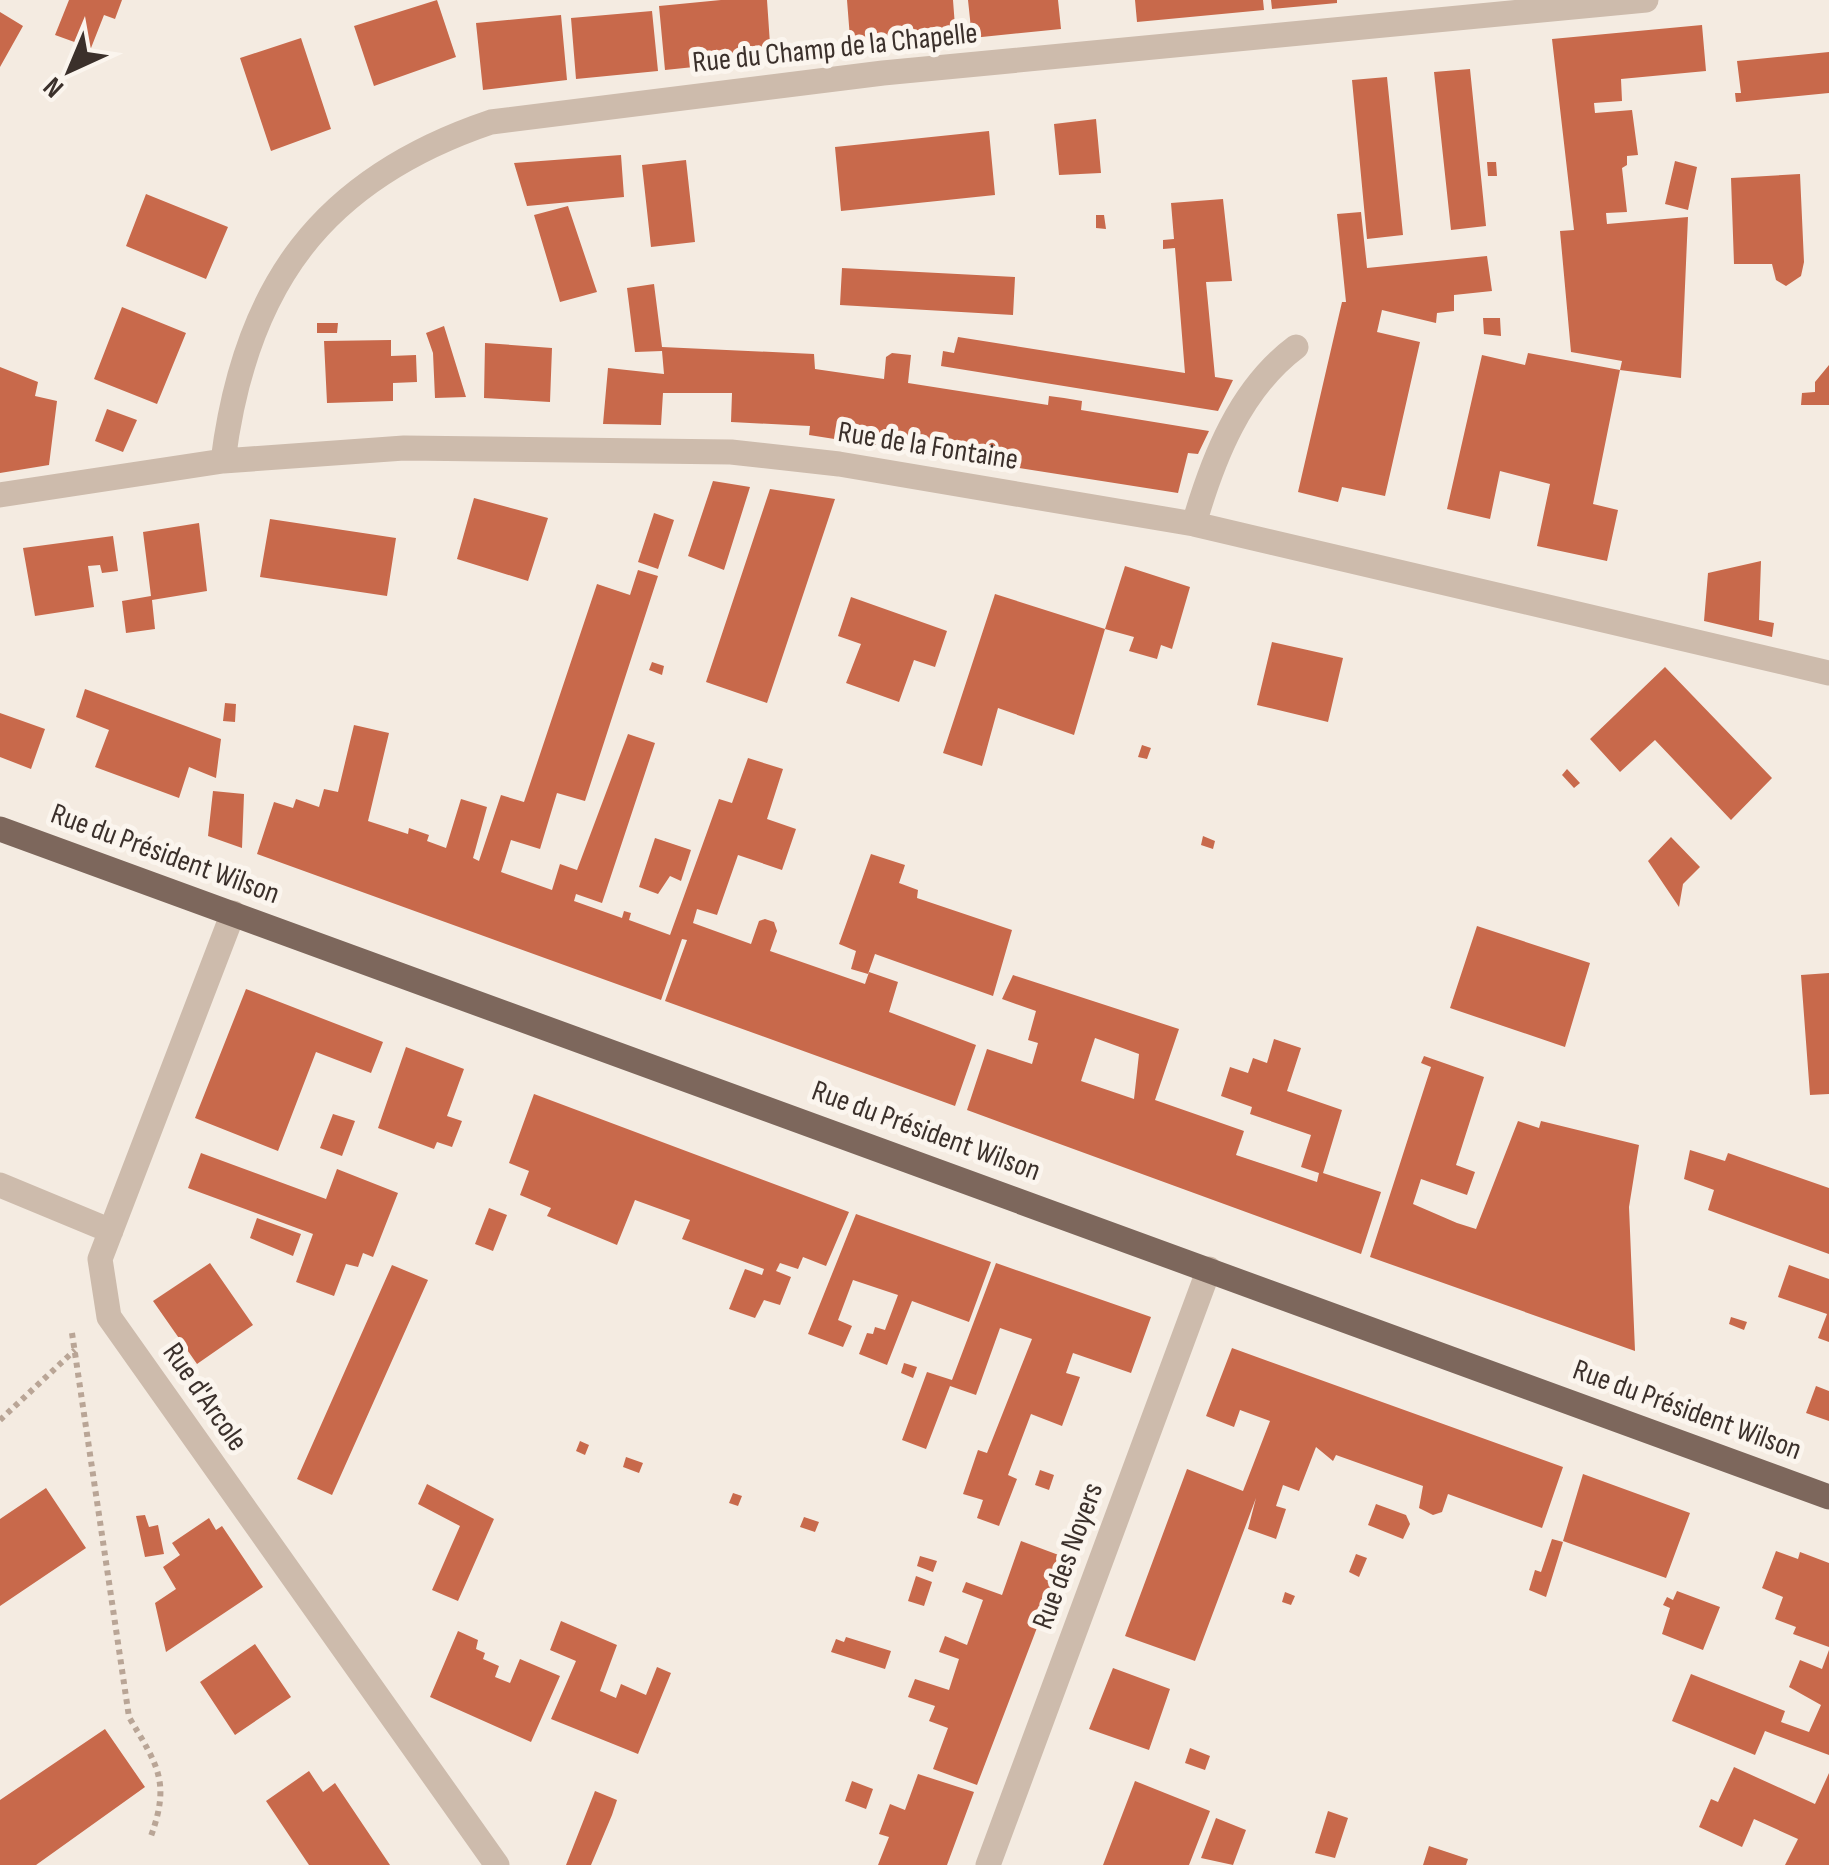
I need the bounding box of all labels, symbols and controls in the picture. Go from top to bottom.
street label: Rue du Champ de la Chapelle [691,15,979,81]
north arrow [20,20,120,120]
text: N [37,70,71,104]
street label: Rue de la Fontaine [835,414,1021,478]
street label: Rue du Président Wilson [46,796,284,912]
street label: Rue du Président Wilson [807,1073,1045,1189]
street label: Rue d'Arcole [155,1336,255,1458]
street label: Rue du Président Wilson [1568,1352,1806,1468]
street label: Rue des Noyers [1025,1478,1111,1634]

